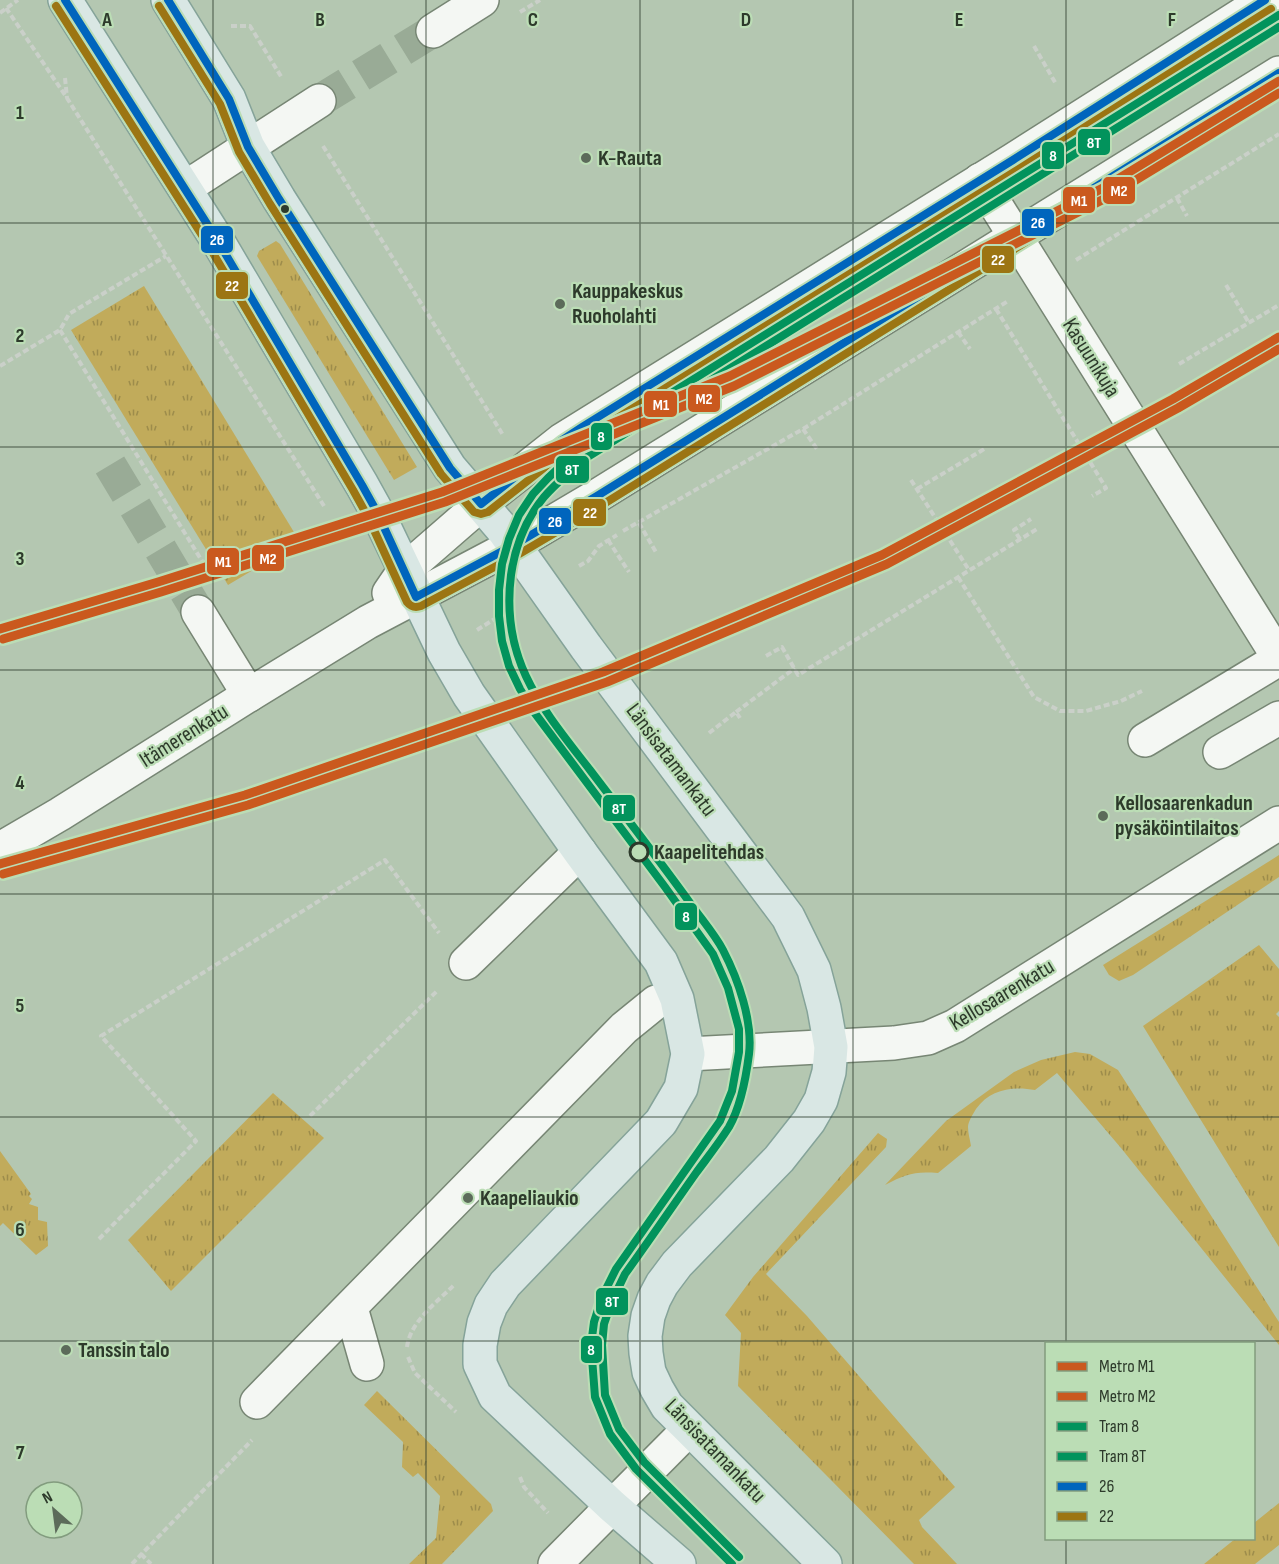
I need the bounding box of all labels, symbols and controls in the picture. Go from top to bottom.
text: A [101,8,112,32]
text: B [315,8,325,32]
text: C [528,8,538,32]
text: D [741,8,751,32]
text: E [955,8,963,32]
text: F [1168,8,1176,32]
text: 1 [16,101,24,125]
line badge: 8T [1077,128,1111,156]
text: 8T [1087,134,1101,153]
line badge: 8 [1041,141,1065,170]
place label: K-Rauta [598,145,662,172]
text: 8 [1049,147,1057,166]
marker: K-Rauta [579,151,593,165]
line badge: M2 [1102,176,1136,205]
text: M2 [1110,182,1128,201]
line badge: M1 [1062,186,1096,214]
text: M1 [1071,192,1088,211]
unlabelled marker [279,203,291,215]
line badge: 26 [1021,208,1055,237]
text: 26 [1031,214,1045,233]
line badge: 26 [200,225,234,254]
text: 26 [210,231,224,250]
line badge: 22 [981,245,1015,274]
text: 22 [991,251,1005,270]
line badge: 22 [215,271,249,300]
text: 22 [225,277,239,296]
place label: Kauppakeskus Ruoholahti [572,278,683,330]
marker: Kauppakeskus Ruoholahti [553,297,567,311]
street label: Kasuunikuja [1056,313,1126,403]
text: 2 [16,324,24,348]
line badge: M2 [687,384,721,413]
line badge: M1 [643,390,678,418]
text: M2 [695,390,713,409]
text: M1 [653,396,670,415]
line badge: 8 [590,422,613,451]
text: 8 [597,428,605,447]
line badge: 8T [555,455,590,484]
text: 8T [565,461,579,480]
line badge: 22 [572,498,607,527]
text: 22 [583,504,597,523]
line badge: 26 [538,507,572,535]
text: 26 [548,513,562,532]
line badge: M2 [251,544,285,572]
text: 3 [16,547,25,571]
line badge: M1 [206,547,240,576]
text: M2 [259,550,277,569]
text: M1 [215,553,232,572]
street label: Itämerenkatu [135,698,233,774]
street label: Länsisatamankatu [620,698,722,822]
text: 4 [15,771,25,795]
place label: Kellosaarenkadun pysäköintilaitos [1115,790,1253,842]
line badge: 8T [602,794,636,822]
text: 8T [612,800,626,819]
marker: Kellosaarenkadun pysäköintilaitos [1096,809,1110,823]
place label: Kaapelitehdas [654,839,764,866]
marker: Kaapelitehdas [629,842,649,862]
line badge: 8 [674,902,698,931]
text: 8 [682,908,690,927]
street label: Kellosaarenkatu [945,953,1059,1037]
text: 5 [16,994,25,1018]
place label: Kaapeliaukio [480,1185,579,1212]
marker: Kaapeliaukio [461,1191,475,1205]
text: 6 [15,1218,25,1242]
line badge: 8T [595,1287,629,1316]
text: 8T [605,1293,619,1312]
line badge: 8 [580,1335,603,1364]
place label: Tanssin talo [78,1337,170,1364]
text: 8 [587,1341,595,1360]
legend [1045,1342,1255,1540]
marker: Tanssin talo [59,1343,73,1357]
text: Metro M1 [1099,1356,1155,1377]
text: Metro M2 [1099,1386,1156,1407]
street label: Länsisatamankatu [659,1393,771,1509]
text: Tram 8 [1099,1416,1139,1437]
text: 7 [16,1441,25,1465]
text: Tram 8T [1099,1446,1146,1467]
text: 26 [1099,1476,1114,1497]
north arrow [24,1480,84,1540]
text: N [39,1488,56,1508]
text: 22 [1099,1506,1114,1527]

